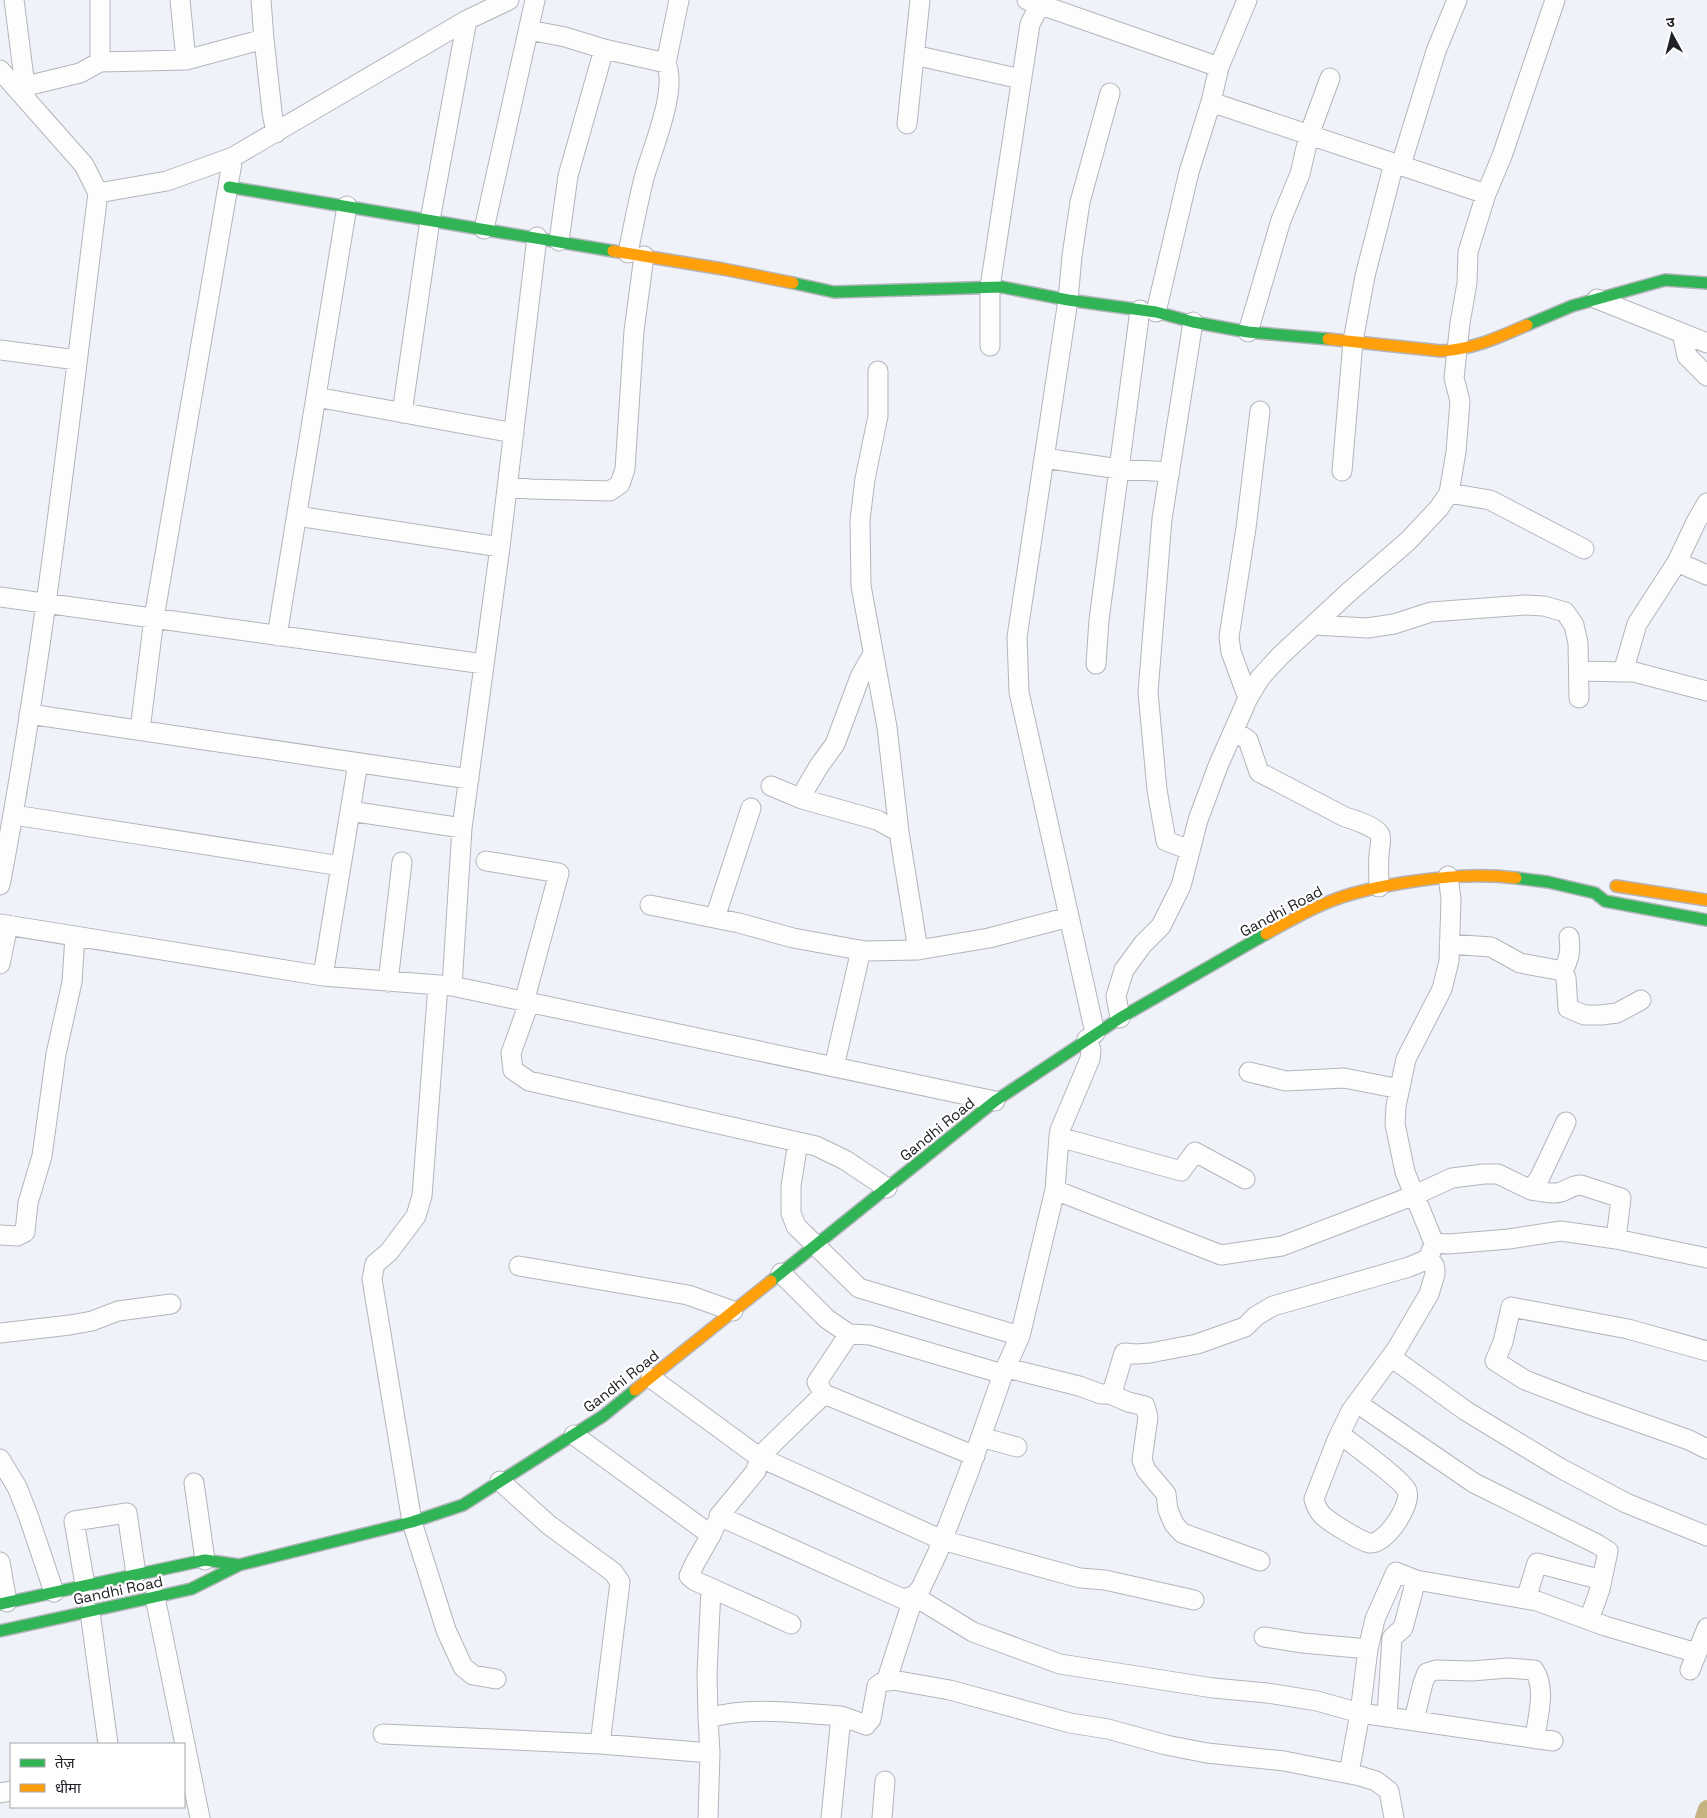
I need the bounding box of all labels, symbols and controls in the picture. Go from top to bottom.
north arrow [1647,10,1697,60]
text: उ [1665,13,1676,32]
street label: Gandhi Road [1236,881,1326,941]
street label: Gandhi Road [896,1093,978,1165]
street label: Gandhi Road [579,1346,663,1416]
street label: Gandhi Road [72,1571,164,1609]
legend [10,1743,185,1808]
text: तेज़ [55,1753,76,1772]
text: धीमा [55,1778,82,1797]

